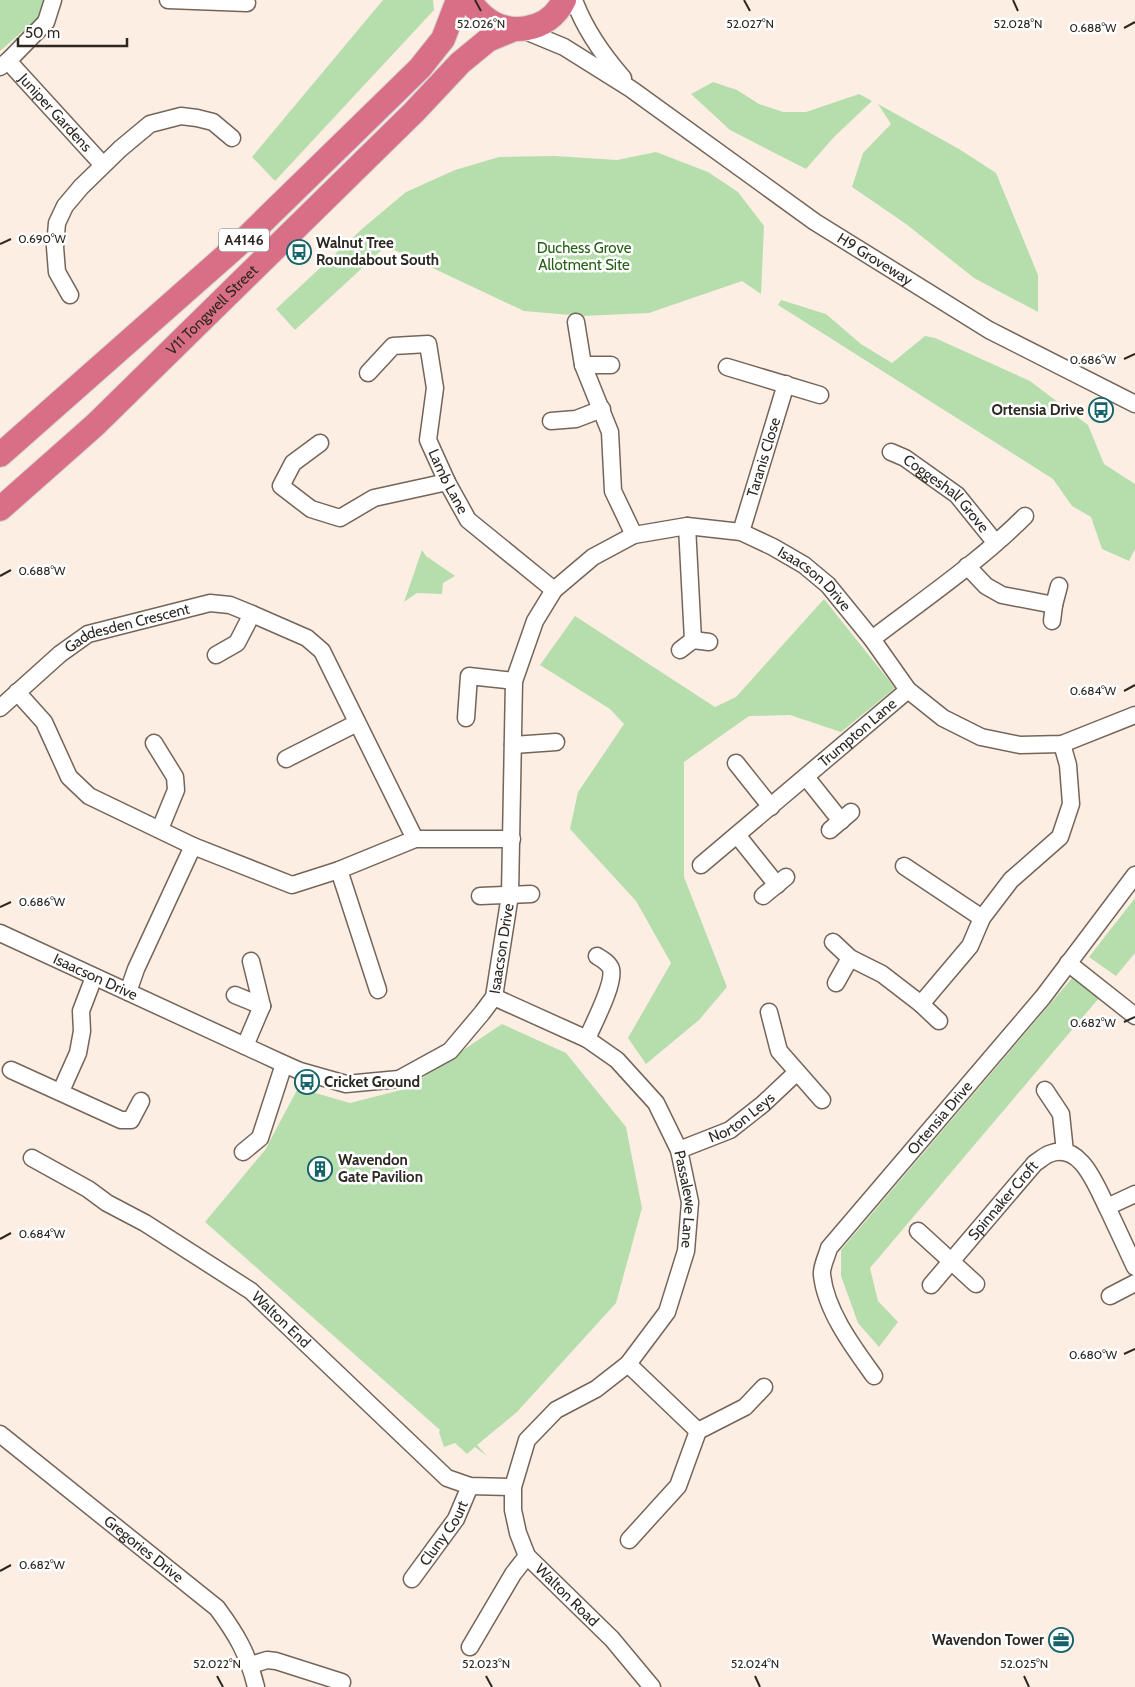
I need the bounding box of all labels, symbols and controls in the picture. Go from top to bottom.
scale bar [18,15,126,47]
text: 52.026°N [457,16,505,31]
text: 52.027°N [726,16,774,31]
text: 52.028°N [994,16,1042,31]
text: 0.688°W [1070,20,1117,35]
text: 50 m [25,24,60,42]
street label: Juniper Gardens [14,69,95,156]
road number: A4146 [219,228,269,252]
street label: H9 Groveway [834,229,916,290]
text: 0.690°W [18,231,66,246]
place label: Walnut Tree Roundabout South [316,234,439,269]
bus stop icon: Walnut Tree Roundabout South [286,239,312,265]
park label: Duchess Grove Allotment Site [537,239,632,274]
street label: V11 Tongwell Street [163,261,262,359]
text: 0.686°W [1070,352,1117,367]
bus stop icon: Ortensia Drive [1088,397,1114,423]
place label: Ortensia Drive [992,401,1084,419]
street label: Taranis Close [743,415,784,499]
street label: Lamb Lane [424,446,472,517]
street label: Coggeshall Grove [900,451,993,536]
street label: Isaacson Drive [775,543,855,615]
text: 0.688°W [19,563,66,578]
street label: Gaddesden Crescent [61,600,191,657]
text: 0.684°W [1070,683,1117,698]
street label: Trumpton Lane [815,694,900,771]
text: 0.686°W [19,894,66,909]
street label: Isaacson Drive [486,902,518,995]
street label: Isaacson Drive [50,950,141,1004]
text: 0.682°W [1070,1015,1117,1030]
bus stop icon: Cricket Ground [294,1069,320,1095]
place label: Cricket Ground [324,1073,420,1091]
street label: Ortensia Drive [904,1077,977,1158]
street label: Norton Leys [706,1089,778,1147]
street label: Passalewe Lane [670,1149,700,1249]
place label: Wavendon Gate Pavilion [338,1151,423,1186]
building icon: Wavendon Gate Pavilion [307,1156,333,1182]
street label: Spinnaker Croft [964,1157,1042,1244]
text: 0.684°W [19,1226,66,1241]
street label: Walton End [248,1288,314,1352]
text: 0.680°W [1069,1347,1118,1362]
street label: Cluny Court [416,1498,472,1569]
street label: Gregories Drive [100,1512,187,1587]
text: 0.682°W [19,1557,66,1572]
street label: Walton Road [531,1560,603,1630]
office icon: Wavendon Tower [1048,1627,1074,1653]
place label: Wavendon Tower [932,1631,1044,1649]
text: 52.022°N [193,1656,241,1671]
text: 52.023°N [462,1656,510,1671]
text: 52.024°N [731,1656,779,1671]
text: 52.025°N [1000,1656,1048,1671]

